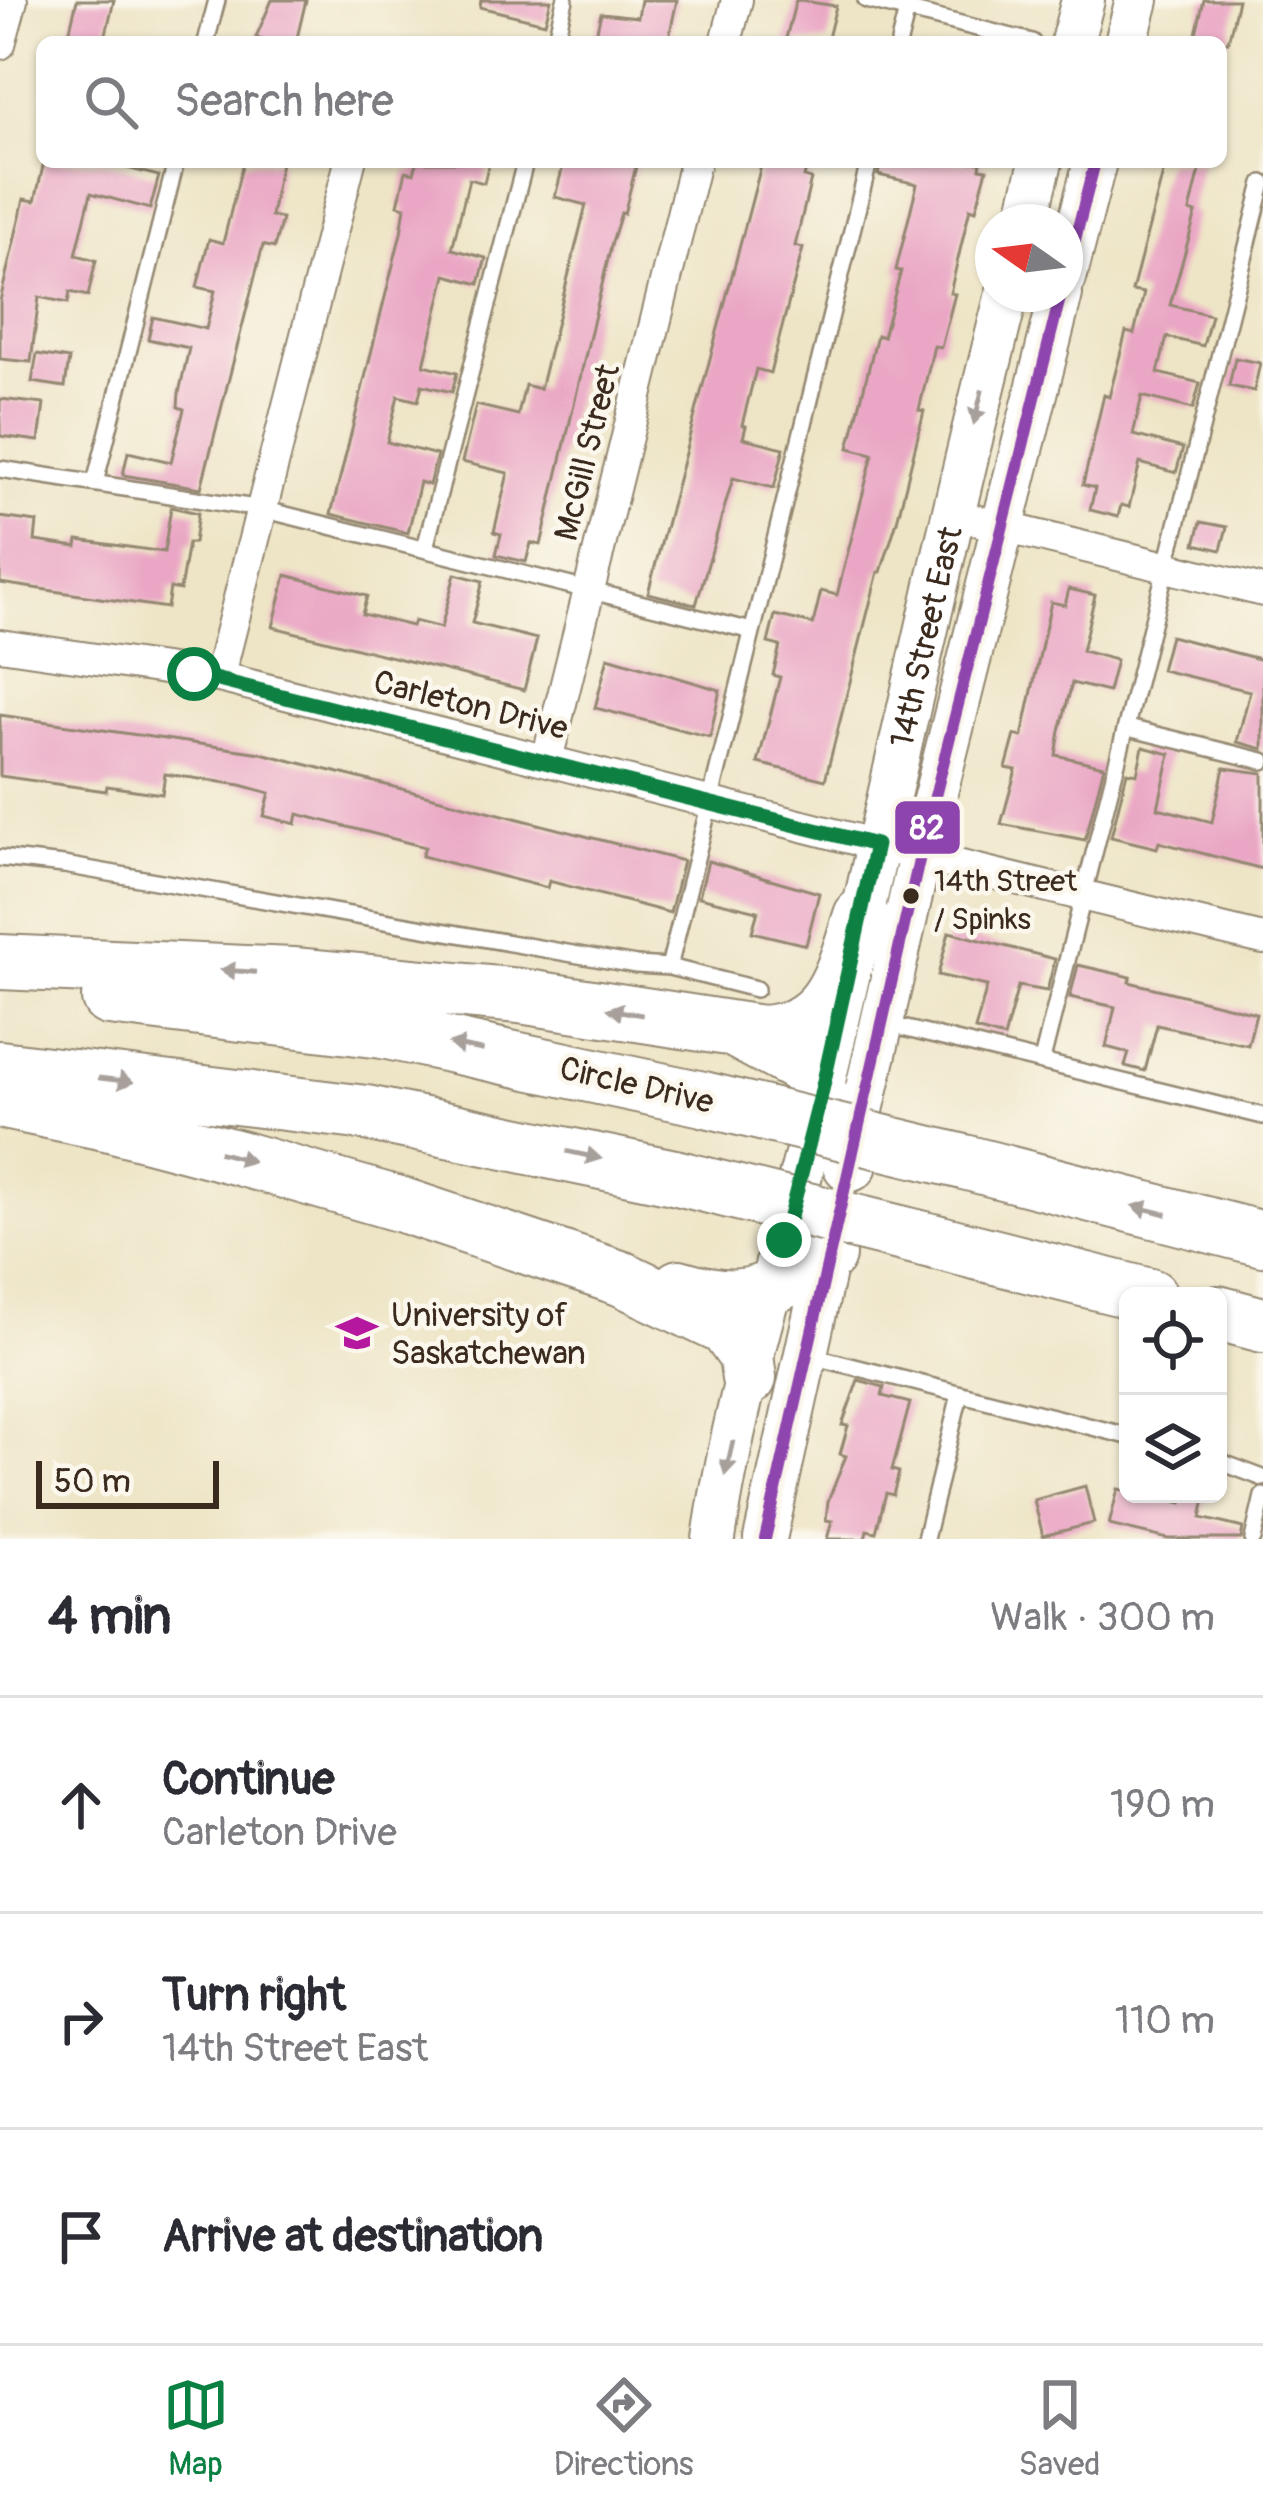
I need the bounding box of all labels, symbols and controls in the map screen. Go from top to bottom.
search box [36,36,1227,168]
icon: search [78,69,144,135]
text: Search here [174,74,394,130]
north arrow [975,204,1083,312]
street label: McGill Street [546,359,629,545]
one-way arrow [968,389,987,426]
street label: 14th Street East [882,522,972,751]
route start [167,647,221,701]
street label: Carleton Drive [369,662,572,749]
line badge: 82 [893,799,962,856]
text: 82 [909,808,945,849]
place label: 14th Street / Spinks [934,863,1078,938]
marker: 14th Street / Spinks [900,885,922,907]
one-way arrow [219,961,256,980]
one-way arrow [606,1003,644,1021]
one-way arrow [447,1037,484,1056]
street label: Circle Drive [556,1048,718,1123]
one-way arrow [98,1070,136,1089]
one-way arrow [566,1147,604,1166]
one-way arrow [219,1149,255,1167]
one-way arrow [1131,1199,1168,1218]
route end [757,1213,811,1267]
map controls [1119,1287,1227,1503]
button: locate [1119,1287,1227,1395]
place label: University of Saskatchewan [391,1295,586,1374]
school or university icon: University of Saskatchewan [334,1310,380,1356]
button: layers [1119,1395,1227,1503]
one-way arrow [719,1439,738,1477]
scale bar [36,1455,219,1508]
text: 50 m [54,1461,131,1502]
text: 4 min [48,1585,171,1649]
text: Walk · 300 m [990,1593,1215,1642]
text: Continue [162,1752,335,1808]
icon: ahead [48,1772,114,1838]
text: 190 m [1110,1780,1215,1829]
text: Carleton Drive [162,1808,397,1857]
text: Turn right [162,1968,346,2024]
icon: right [48,1988,114,2054]
text: 110 m [1115,1996,1215,2045]
text: 14th Street East [162,2024,428,2073]
icon: arrive [48,2204,114,2270]
text: Arrive at destination [162,2209,543,2265]
tab: Map [163,2372,229,2485]
tab: Directions [554,2372,694,2485]
tab: Saved [1019,2372,1100,2485]

